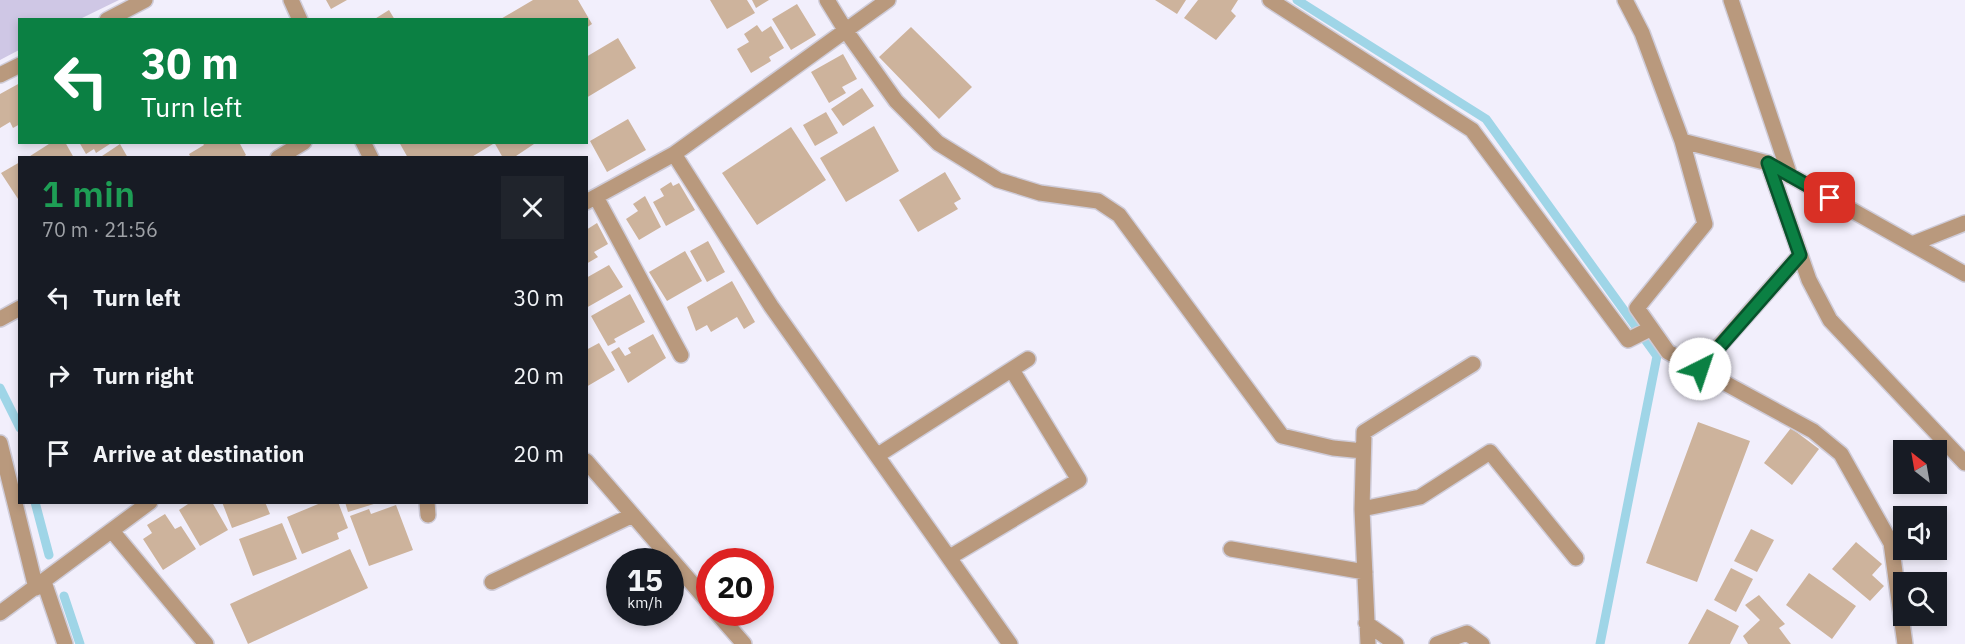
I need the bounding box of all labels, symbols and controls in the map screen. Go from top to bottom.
text: 30 m [141,36,239,91]
icon: left [42,42,120,120]
text: Turn left [141,89,242,124]
text: 1 min [42,170,135,217]
pin [1804,172,1855,223]
button: close [501,176,564,239]
icon: arrive [1813,181,1846,214]
text: 70 m · 21:56 [42,216,158,243]
icon: left [42,281,75,314]
text: Turn left [93,283,181,312]
text: 30 m [513,283,564,312]
position arrow [1668,337,1732,401]
icon: right [42,359,75,392]
text: Turn right [93,361,194,390]
text: 20 m [513,361,564,390]
icon: arrive [42,437,75,470]
text: Arrive at destination [93,439,304,468]
text: 20 m [513,439,564,468]
north arrow [1893,440,1947,494]
map controls [1893,440,1947,626]
button: sound [1893,506,1947,560]
speed limit sign: 20 [696,548,774,626]
text: 15 [627,560,663,599]
button: search [1893,572,1947,626]
text: km/h [627,593,663,612]

